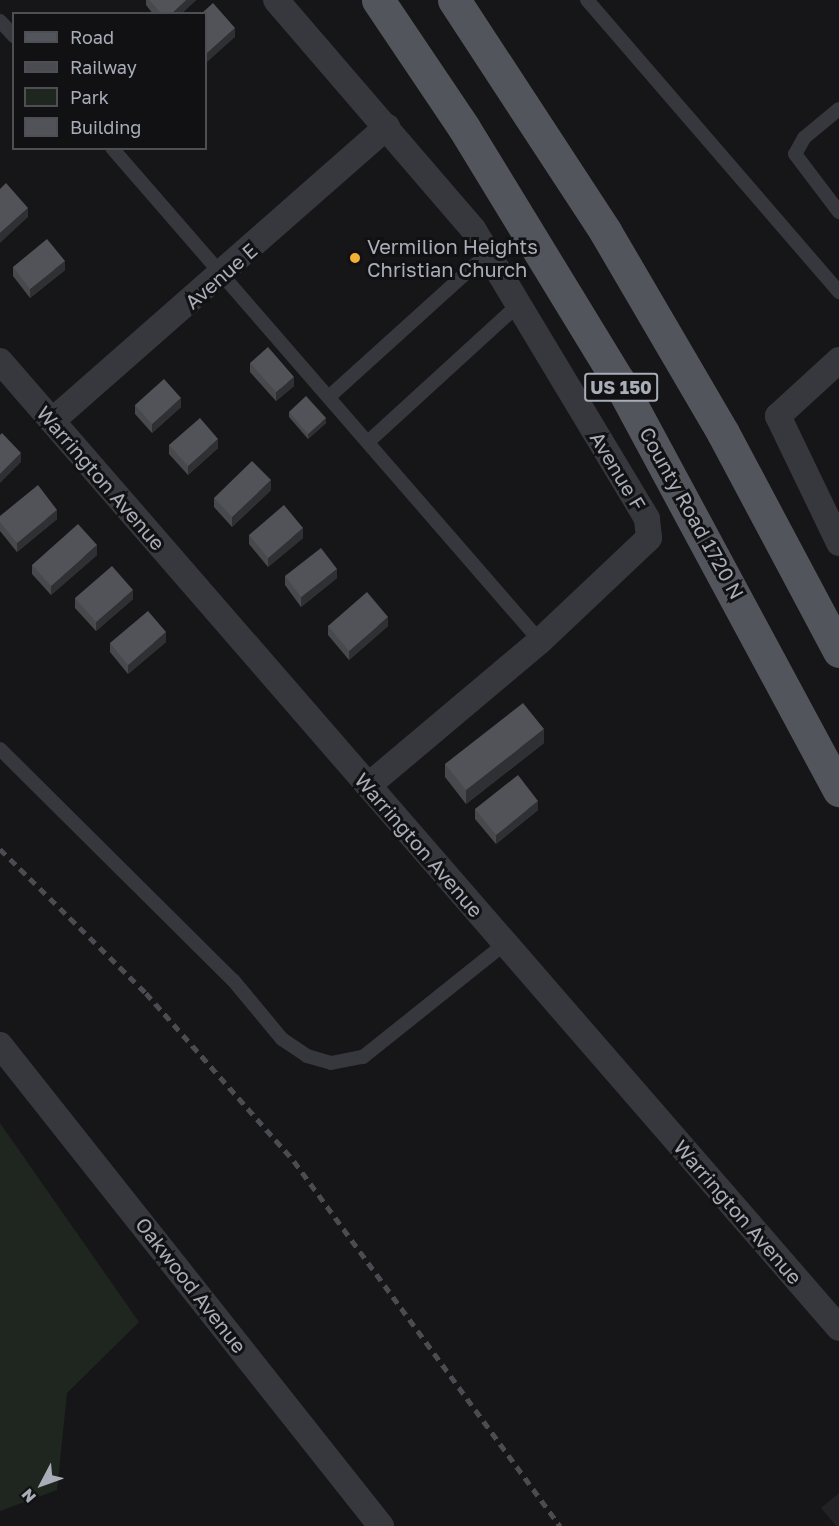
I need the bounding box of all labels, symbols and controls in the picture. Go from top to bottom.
legend [12,12,207,150]
text: Road [70,26,114,48]
text: Railway [70,56,137,78]
text: Park [70,86,109,108]
text: Building [70,116,141,138]
place label: Vermilion Heights Christian Church [367,234,538,281]
street label: Avenue E [180,238,262,314]
marker: Vermilion Heights Christian Church [348,251,362,265]
road number: US 150 [584,372,658,402]
street label: Warrington Avenue [32,401,170,555]
street label: County Road 1720 N [635,423,749,603]
street label: Avenue F [585,427,651,515]
street label: Warrington Avenue [350,768,488,922]
street label: Warrington Avenue [669,1135,807,1289]
street label: Oakwood Avenue [131,1212,251,1358]
north arrow [12,1454,72,1514]
text: N [17,1485,40,1507]

